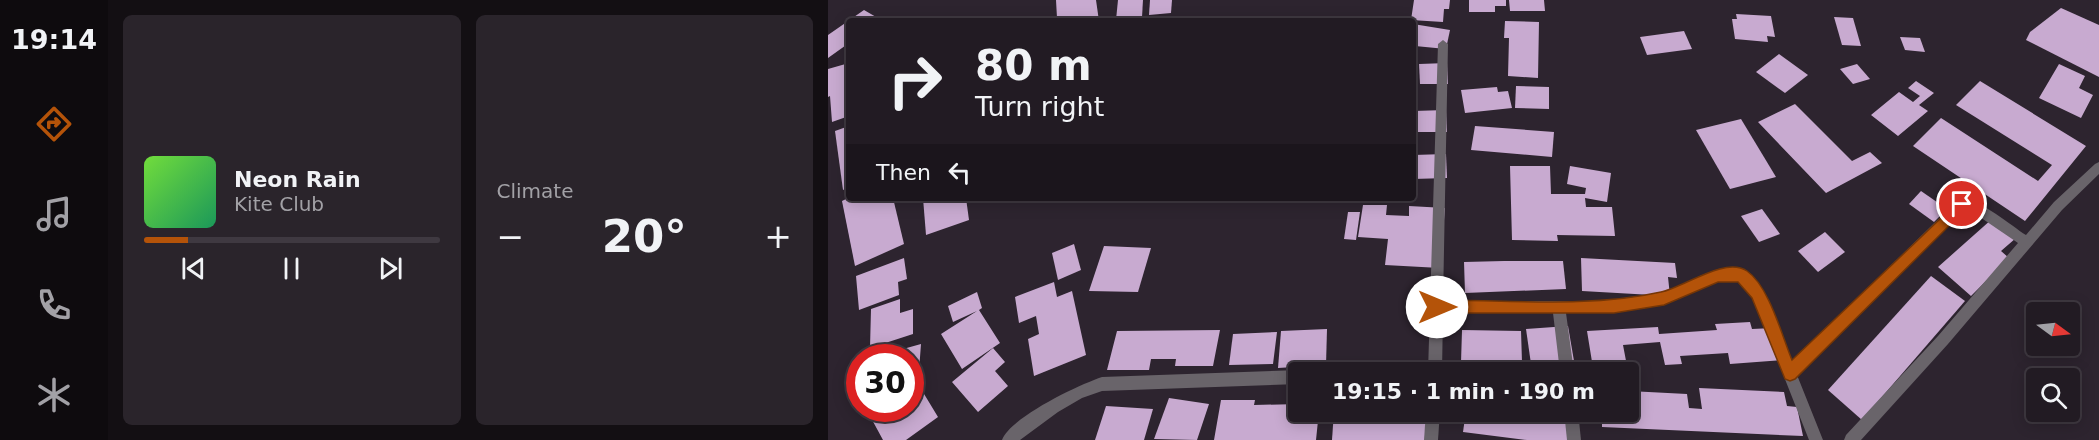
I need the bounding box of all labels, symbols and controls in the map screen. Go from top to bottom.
text: 19:14 [11,24,97,55]
text: 80 m [975,41,1092,90]
icon: right [876,42,954,120]
text: Turn right [975,91,1104,122]
icon: directions [33,103,75,145]
icon: left [943,156,976,189]
text: Then [876,160,931,185]
text: Neon Rain [234,167,361,192]
pin [1936,178,1987,229]
text: Climate [497,179,573,203]
icon: arrive [1945,187,1978,220]
text: Kite Club [234,192,324,216]
icon: music [33,193,75,235]
text: 20° [602,210,687,263]
text: − [497,217,524,256]
text: + [764,217,792,256]
icon: previous [177,252,210,285]
icon: pause [275,252,308,285]
icon: next [374,252,407,285]
position arrow [1405,275,1469,339]
icon: phone [33,284,75,326]
north arrow [2026,302,2080,356]
map controls [2026,302,2080,422]
speed limit sign: 30 [846,344,924,422]
button: search [2026,368,2080,422]
icon: climate [33,374,75,416]
text: 19:15 · 1 min · 190 m [1332,379,1595,404]

